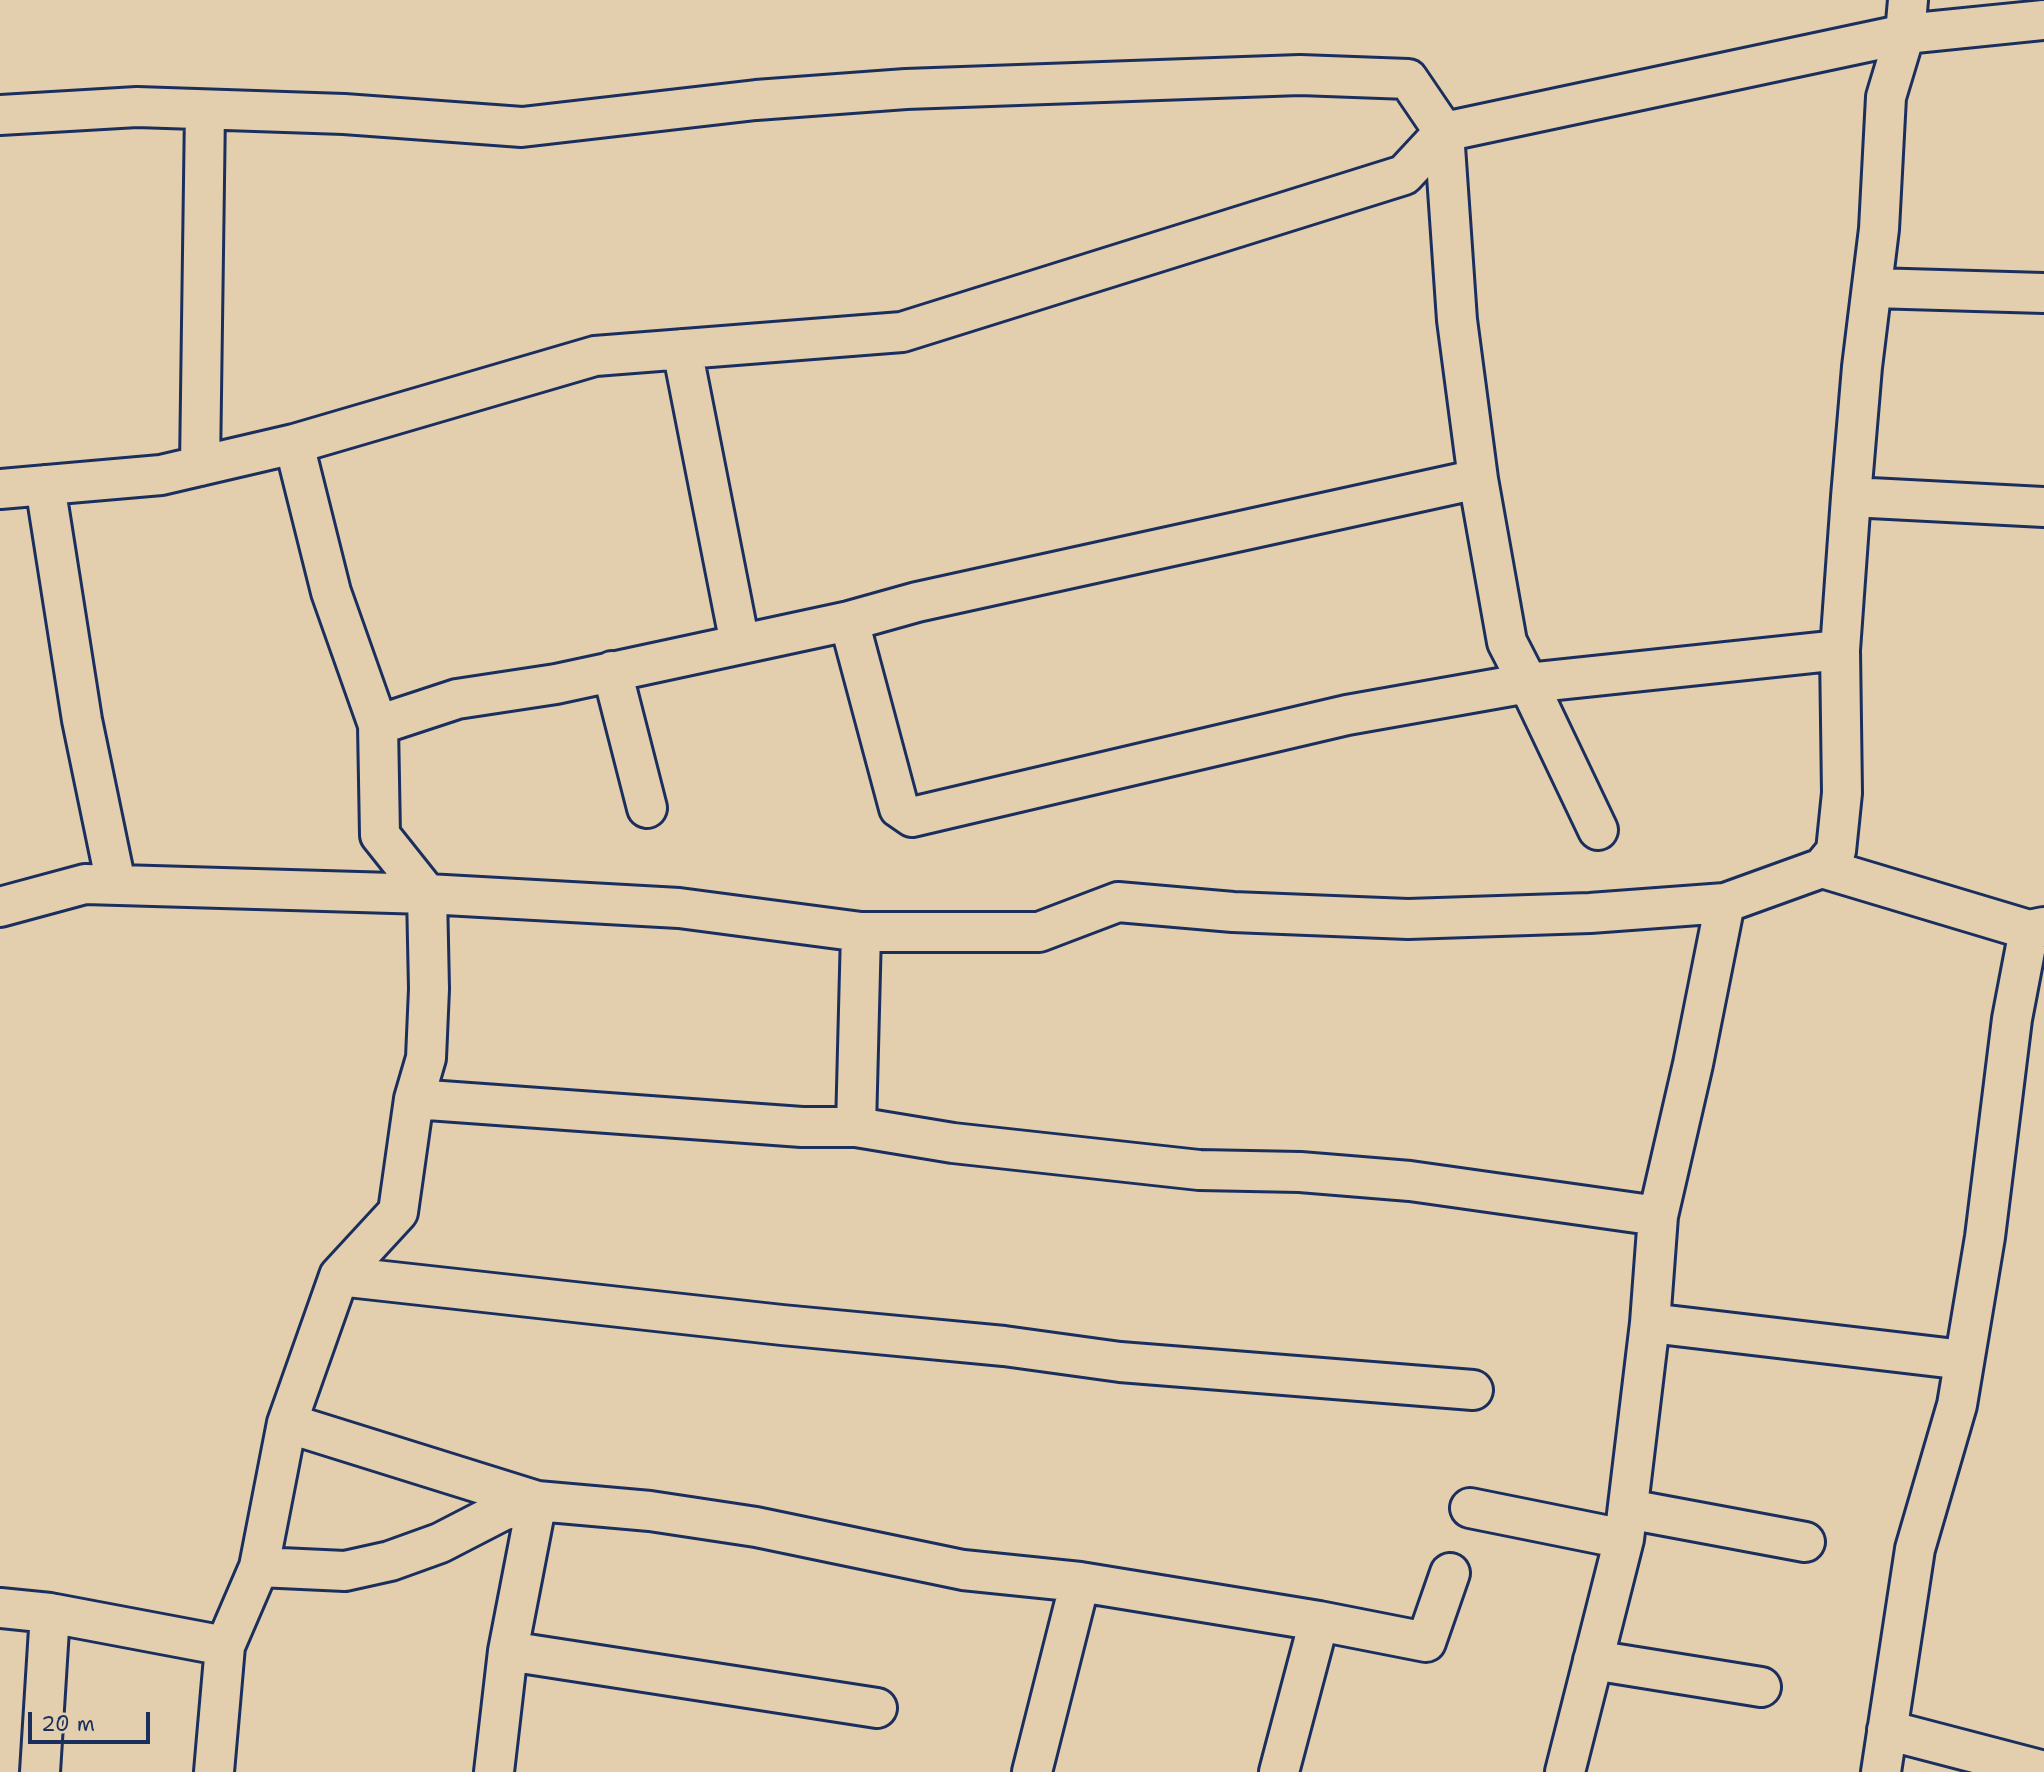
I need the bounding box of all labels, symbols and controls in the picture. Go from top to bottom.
scale bar [32,1698,154,1742]
text: 20 m [41,1710,95,1738]

